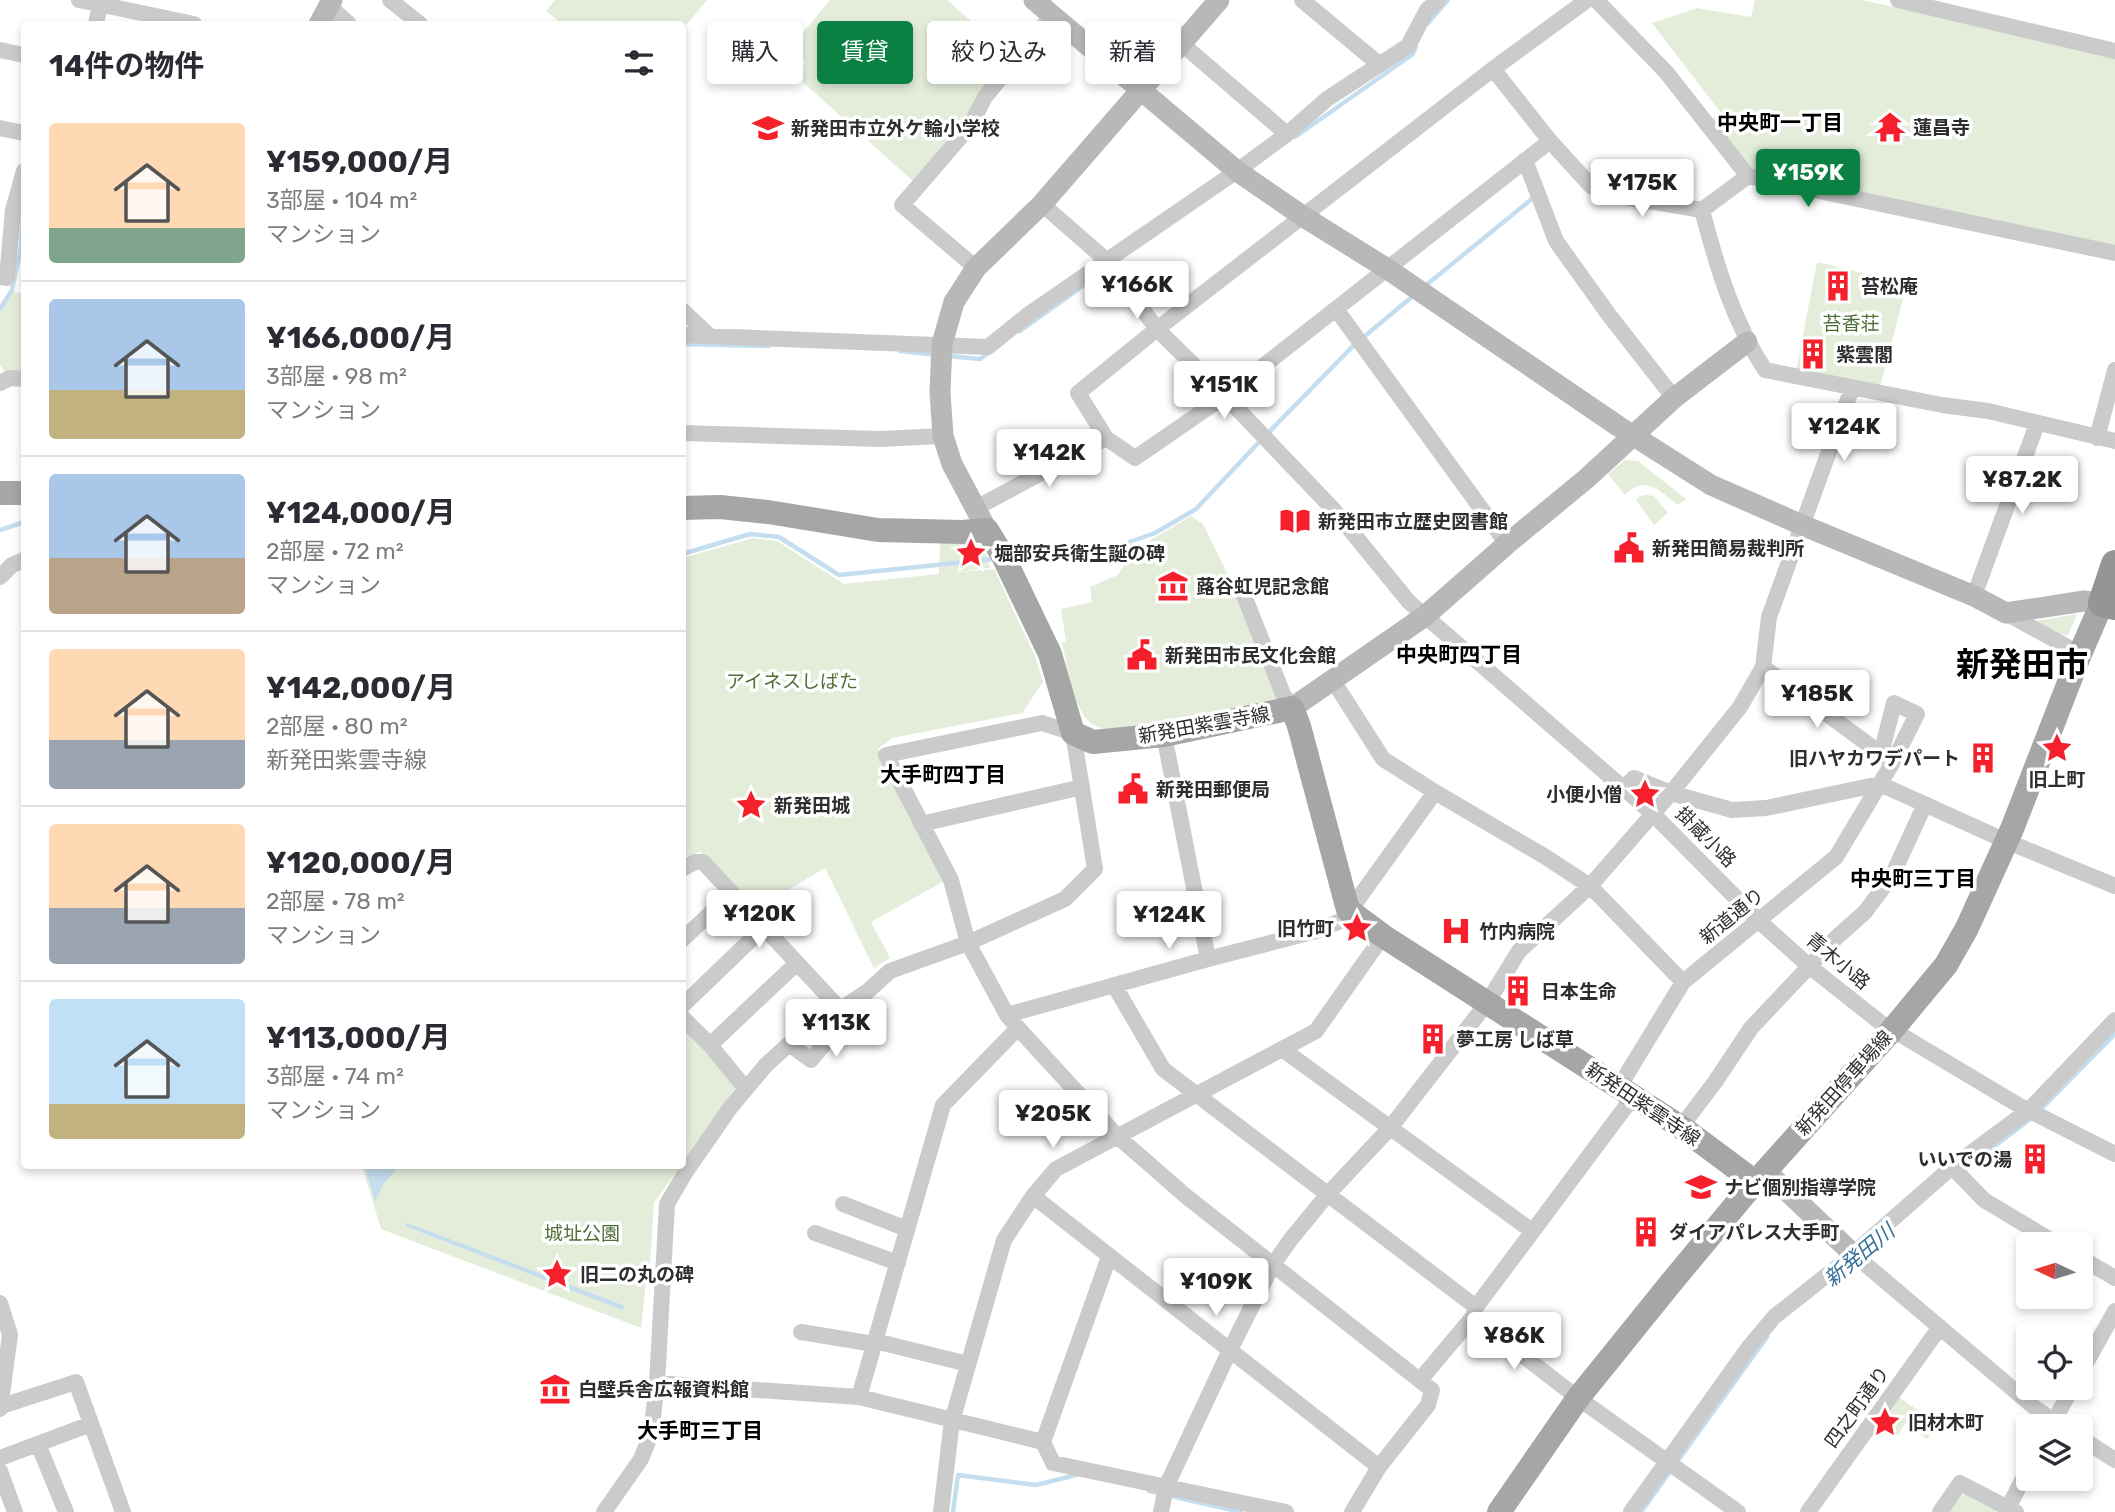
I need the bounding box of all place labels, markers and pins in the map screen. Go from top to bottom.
temple icon: 蓮昌寺 [1873,110,1907,144]
school or university icon: 新発田市立外ケ輪小学校 [751,111,785,145]
place label: 蓮昌寺 [1913,116,1970,139]
place label: 新発田市立外ケ輪小学校 [791,117,1000,140]
pin: ¥159K [1759,150,1857,209]
pin: ¥175K [1593,160,1691,219]
pin: ¥166K [1088,262,1186,321]
building icon: 苔松庵 [1821,269,1855,303]
place label: 苔松庵 [1861,275,1918,298]
building icon: 紫雲閣 [1796,337,1830,371]
place label: 紫雲閣 [1836,343,1893,366]
pin: ¥151K [1175,362,1273,421]
pin: ¥124K [1795,404,1893,463]
pin: ¥142K [1000,430,1098,489]
pin: ¥87.2K [1965,456,2079,516]
library icon: 新発田市立歴史図書館 [1278,504,1312,538]
place label: 新発田市立歴史図書館 [1318,510,1508,533]
public building icon: 新発田簡易裁判所 [1612,531,1646,565]
place icon: 堀部安兵衛生誕の碑 [954,536,988,570]
place label: 新発田簡易裁判所 [1652,537,1804,560]
place label: 堀部安兵衛生誕の碑 [994,542,1165,565]
museum icon: 蕗谷虹児記念館 [1156,569,1190,603]
place label: 蕗谷虹児記念館 [1196,575,1329,598]
public building icon: 新発田市民文化会館 [1125,638,1159,672]
place label: 新発田市民文化会館 [1165,644,1336,667]
pin: ¥185K [1768,670,1866,730]
place icon: 旧上町 [2040,731,2074,765]
building icon: 旧ハヤカワデパート [1966,741,2000,775]
place label: 旧ハヤカワデパート [1789,747,1960,770]
place label: 旧上町 [2028,768,2086,791]
public building icon: 新発田郵便局 [1116,772,1150,806]
place icon: 小便小僧 [1628,777,1662,811]
place label: 新発田郵便局 [1156,778,1270,801]
place label: 小便小僧 [1546,783,1622,806]
place icon: 新発田城 [734,788,768,822]
place label: 新発田城 [774,794,850,817]
pin: ¥120K [710,890,808,950]
pin: ¥124K [1120,892,1218,951]
place icon: 旧竹町 [1340,911,1374,945]
hospital icon: 竹内病院 [1439,914,1473,948]
place label: 旧竹町 [1277,917,1334,940]
place label: 竹内病院 [1479,920,1555,943]
building icon: 日本生命 [1501,974,1535,1008]
place label: 日本生命 [1541,980,1617,1003]
pin: ¥113K [787,1000,885,1059]
building icon: 夢工房 しば草 [1416,1022,1450,1056]
place label: 夢工房 しば草 [1456,1028,1574,1051]
pin: ¥205K [1004,1090,1102,1150]
building icon: いいでの湯 [2018,1142,2052,1176]
place label: いいでの湯 [1918,1148,2012,1171]
school or university icon: ナビ個別指導学院 [1684,1170,1718,1204]
place label: ナビ個別指導学院 [1724,1176,1876,1199]
building icon: ダイアパレス大手町 [1629,1215,1663,1249]
place label: ダイアパレス大手町 [1669,1221,1840,1244]
place icon: 旧二の丸の碑 [540,1257,574,1291]
pin: ¥109K [1167,1258,1265,1318]
place label: 旧二の丸の碑 [580,1263,694,1286]
pin: ¥86K [1473,1312,1555,1372]
museum icon: 白壁兵舎広報資料館 [538,1372,572,1406]
place label: 白壁兵舎広報資料館 [578,1378,749,1401]
place icon: 旧材木町 [1868,1405,1902,1439]
place label: 旧材木町 [1908,1411,1984,1434]

